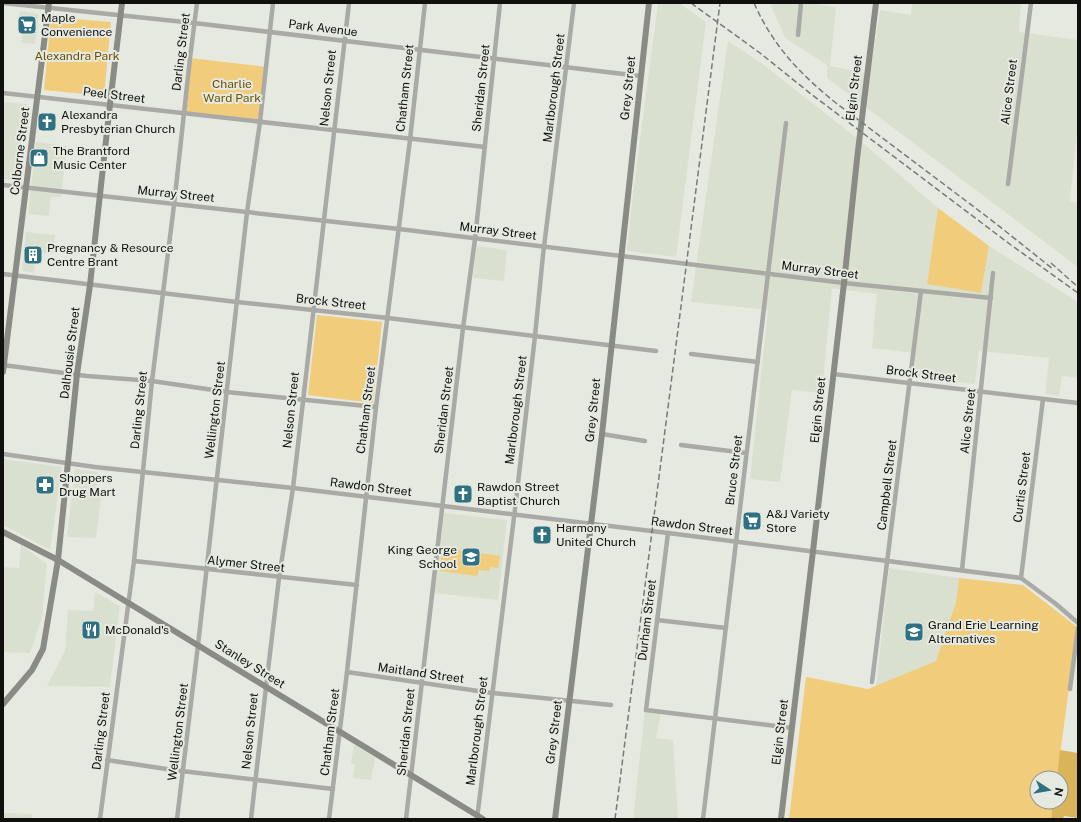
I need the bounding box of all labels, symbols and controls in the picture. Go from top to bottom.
place label: Maple Convenience [41,11,113,39]
street label: Darling Street [169,12,193,92]
supermarket icon: Maple Convenience [16,14,38,36]
street label: Park Avenue [288,17,359,39]
street label: Marlborough Street [540,32,568,143]
street label: Chatham Street [393,43,417,133]
street label: Sheridan Street [469,43,493,133]
park label: Alexandra Park [34,49,120,63]
street label: Nelson Street [317,49,339,127]
street label: Elgin Street [843,54,865,122]
street label: Grey Street [618,55,638,121]
street label: Alice Street [998,58,1020,126]
park label: Charlie Ward Park [203,77,261,105]
street label: Peel Street [82,84,146,106]
street label: Colborne Street [8,106,32,196]
place label: Alexandra Presbyterian Church [61,108,175,136]
church icon: Alexandra Presbyterian Church [36,111,58,133]
place label: The Brantford Music Center [53,144,130,172]
shop icon: The Brantford Music Center [28,147,50,169]
street label: Murray Street [137,183,216,205]
street label: Murray Street [459,219,538,243]
place label: Pregnancy & Resource Centre Brant [47,241,174,269]
building icon: Pregnancy & Resource Centre Brant [22,244,44,266]
street label: Murray Street [781,258,860,282]
street label: Brock Street [295,291,367,313]
street label: Dalhousie Street [57,306,83,400]
street label: Marlborough Street [502,354,530,465]
street label: Wellington Street [202,360,228,460]
street label: Brock Street [885,363,957,385]
street label: Chatham Street [354,365,378,455]
street label: Sheridan Street [432,365,456,455]
street label: Darling Street [128,370,150,450]
street label: Nelson Street [280,371,302,449]
street label: Elgin Street [808,376,828,444]
street label: Grey Street [583,377,603,443]
street label: Alice Street [958,387,978,455]
street label: Bruce Street [723,434,745,506]
street label: Campbell Street [874,438,900,531]
street label: Curtis Street [1011,450,1033,523]
place label: Shoppers Drug Mart [59,471,116,499]
pharmacy icon: Shoppers Drug Mart [34,474,56,496]
street label: Rawdon Street [329,475,413,499]
place label: Rawdon Street Baptist Church [477,480,560,508]
church icon: Rawdon Street Baptist Church [452,483,474,505]
place label: A&J Variety Store [766,507,830,535]
supermarket icon: A&J Variety Store [741,510,763,532]
street label: Rawdon Street [650,514,734,538]
place label: Harmony United Church [556,521,636,549]
church icon: Harmony United Church [531,524,553,546]
place label: King George School [388,543,457,571]
school or university icon: King George School [460,546,482,568]
street label: Alymer Street [206,553,286,575]
street label: Durham Street [635,578,659,662]
place label: Grand Erie Learning Alternatives [928,618,1039,646]
restaurant icon: McDonald's [80,619,102,641]
school or university icon: Grand Erie Learning Alternatives [903,621,925,643]
place label: McDonald's [105,623,169,637]
street label: Stanley Street [212,637,288,691]
street label: Maitland Street [377,660,465,686]
street label: Marlborough Street [463,675,491,786]
street label: Wellington Street [165,682,191,782]
street label: Chatham Street [318,687,342,777]
street label: Sheridan Street [394,687,418,777]
street label: Darling Street [89,691,113,771]
street label: Nelson Street [239,692,261,770]
street label: Elgin Street [769,698,791,766]
street label: Grey Street [543,699,565,765]
north arrow [1029,770,1069,810]
text: N [1052,787,1066,798]

